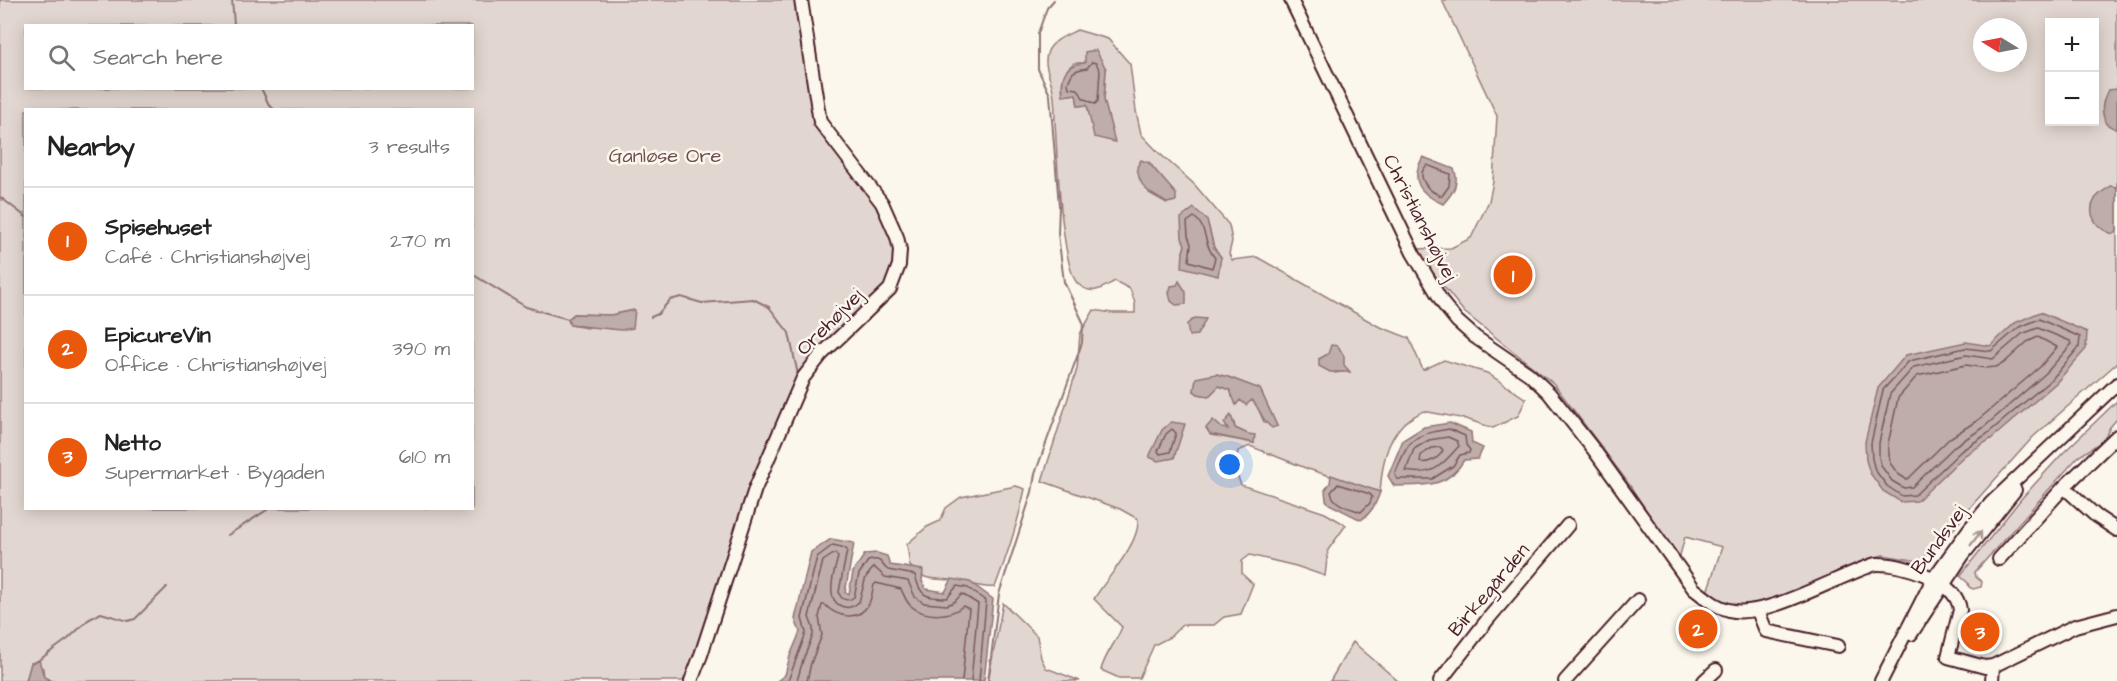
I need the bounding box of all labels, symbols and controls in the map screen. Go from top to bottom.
north arrow [1973,18,2027,72]
map controls [2045,18,2099,126]
button: + [2045,18,2099,72]
search box [24,24,474,90]
icon: search [45,41,78,74]
text: Search here [93,42,223,73]
button: − [2045,72,2099,126]
text: Nearby [48,129,135,165]
text: 3 results [368,133,450,161]
park label: Ganløse Ore [609,142,721,170]
street label: Christianshøjvej [1376,150,1464,287]
text: Spisehuset [105,212,212,243]
text: 1 [66,227,69,255]
text: 270 m [390,227,450,255]
text: Café · Christianshøjvej [105,243,310,271]
pin: 1 [1494,252,1532,298]
street label: Orehøjvej [790,282,870,362]
text: EpicureVin [105,320,211,351]
text: 2 [62,335,73,363]
text: 390 m [392,335,450,363]
text: Office · Christianshøjvej [105,351,326,379]
text: Netto [105,428,161,459]
text: 3 [62,443,73,471]
text: 610 m [399,443,450,471]
your location [1215,450,1244,479]
text: Supermarket · Bygaden [105,459,325,487]
street label: Bundsvej [1904,499,1974,580]
one-way arrow [1969,530,1982,546]
street label: Birkegården [1442,537,1537,643]
pin: 2 [1678,606,1718,652]
pin: 3 [1960,610,2000,654]

